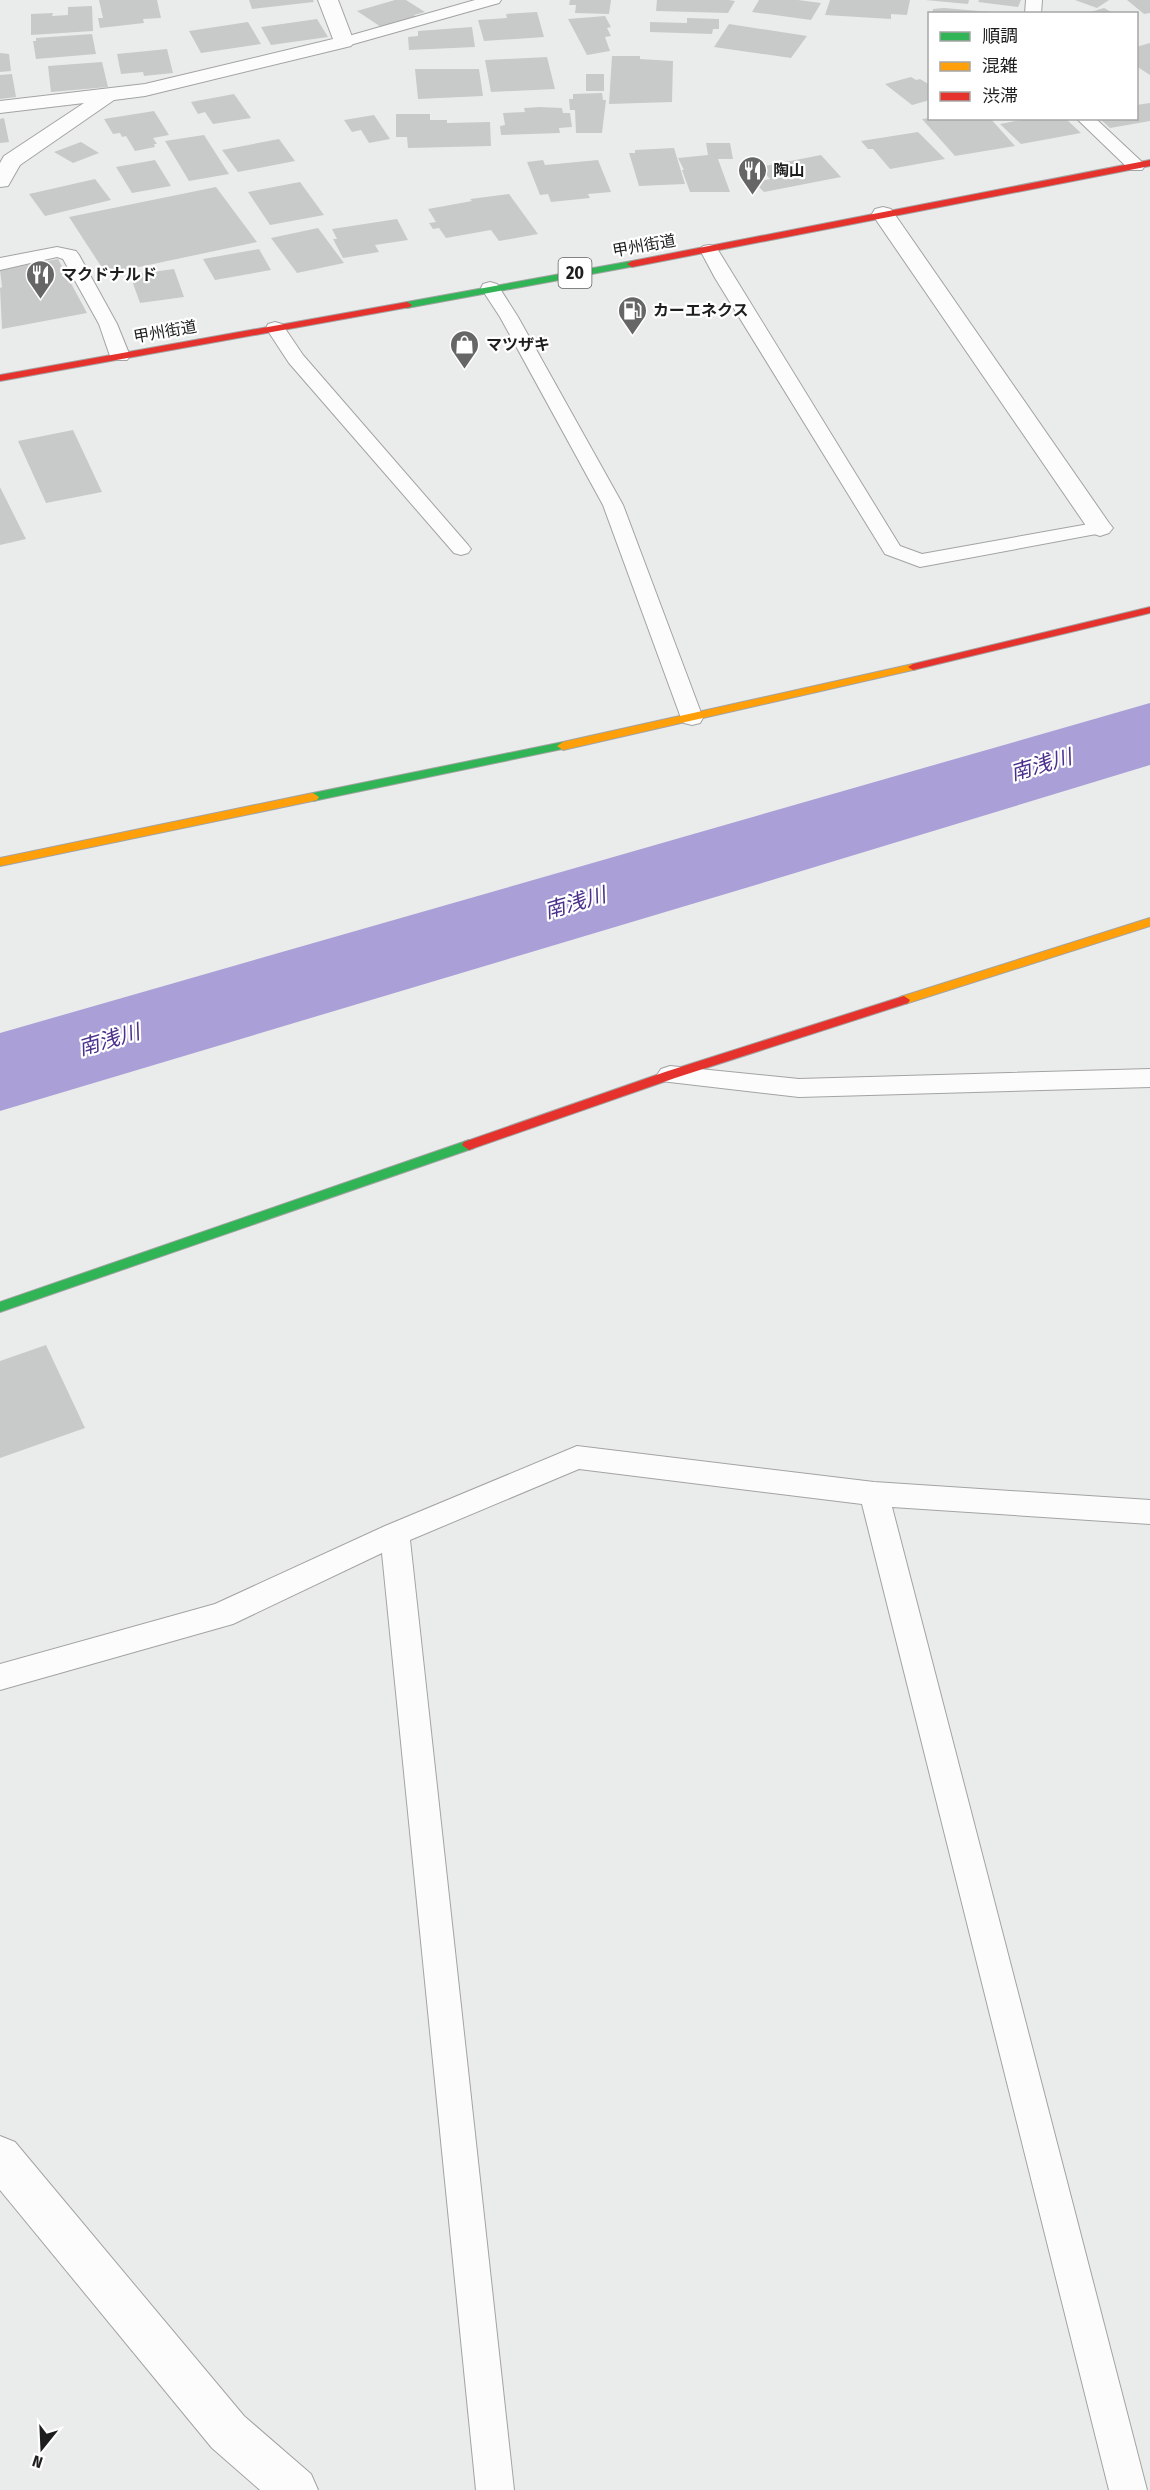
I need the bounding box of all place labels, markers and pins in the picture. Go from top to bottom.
restaurant icon: 陶山 [736,154,768,196]
place label: 陶山 [773,161,805,180]
restaurant icon: マクドナルド [24,258,56,300]
place label: マクドナルド [61,265,157,284]
fuel station icon: カーエネクス [616,294,648,336]
place label: カーエネクス [653,301,749,320]
shop icon: マツザキ [449,328,481,370]
place label: マツザキ [486,335,550,354]

